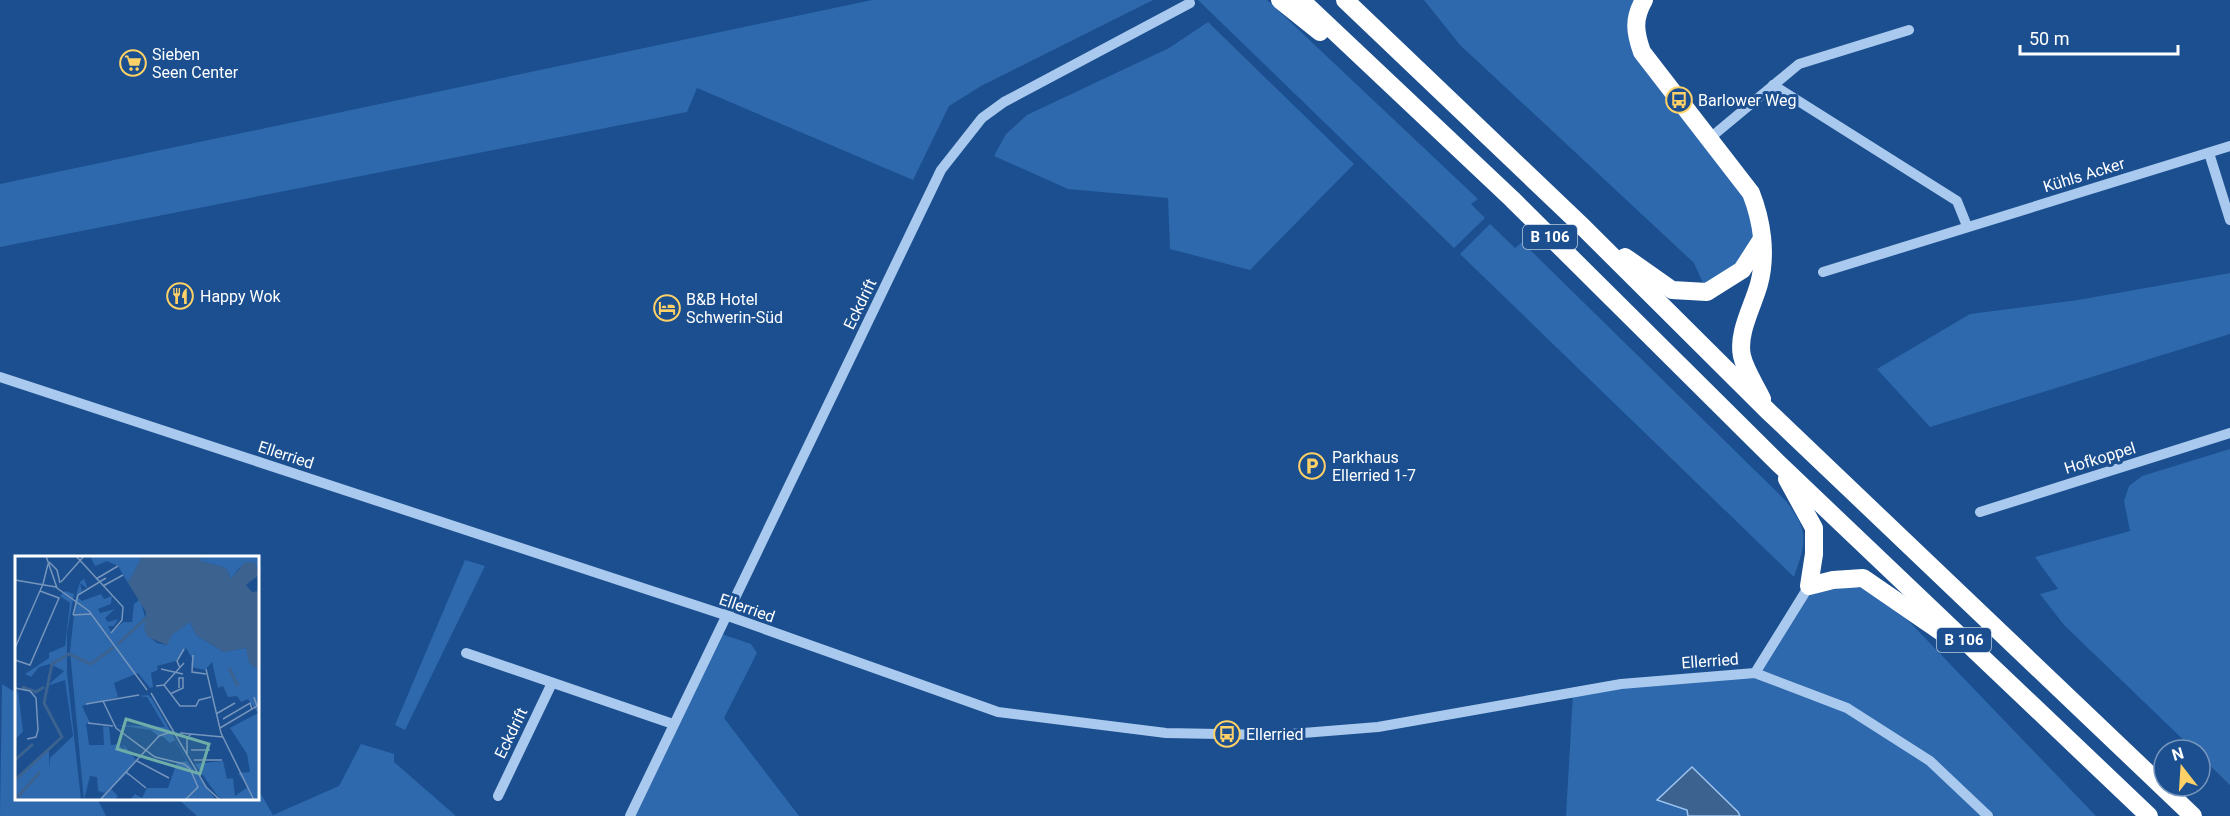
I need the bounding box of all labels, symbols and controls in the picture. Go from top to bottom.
scale bar [2020,18,2178,56]
text: 50 m [2029,28,2069,49]
place label: Sieben Seen Center [152,45,239,82]
supermarket icon: Sieben Seen Center [118,48,148,78]
bus stop icon: Barlower Weg [1664,85,1694,115]
place label: Barlower Weg [1698,91,1796,110]
street label: Kühls Acker [2041,153,2128,196]
road number: B 106 [1523,225,1577,249]
street label: Eckdrift [840,275,880,333]
restaurant icon: Happy Wok [165,281,195,311]
place label: Happy Wok [200,287,282,306]
place label: B&B Hotel Schwerin-Süd [686,290,783,327]
hotel icon: B&B Hotel Schwerin-Süd [652,293,682,323]
street label: Ellerried [256,437,316,473]
street label: Hofkoppel [2062,438,2138,478]
place label: Parkhaus Ellerried 1-7 [1332,448,1416,485]
parking icon: Parkhaus Ellerried 1-7 [1297,451,1327,481]
inset map [15,556,260,801]
street label: Ellerried [717,590,777,626]
road number: B 106 [1937,628,1991,652]
street label: Ellerried [1681,650,1739,672]
street label: Eckdrift [491,704,531,762]
bus stop icon: Ellerried [1212,719,1242,749]
place label: Ellerried [1246,725,1304,744]
north arrow [2152,738,2212,798]
text: N [2170,743,2186,765]

